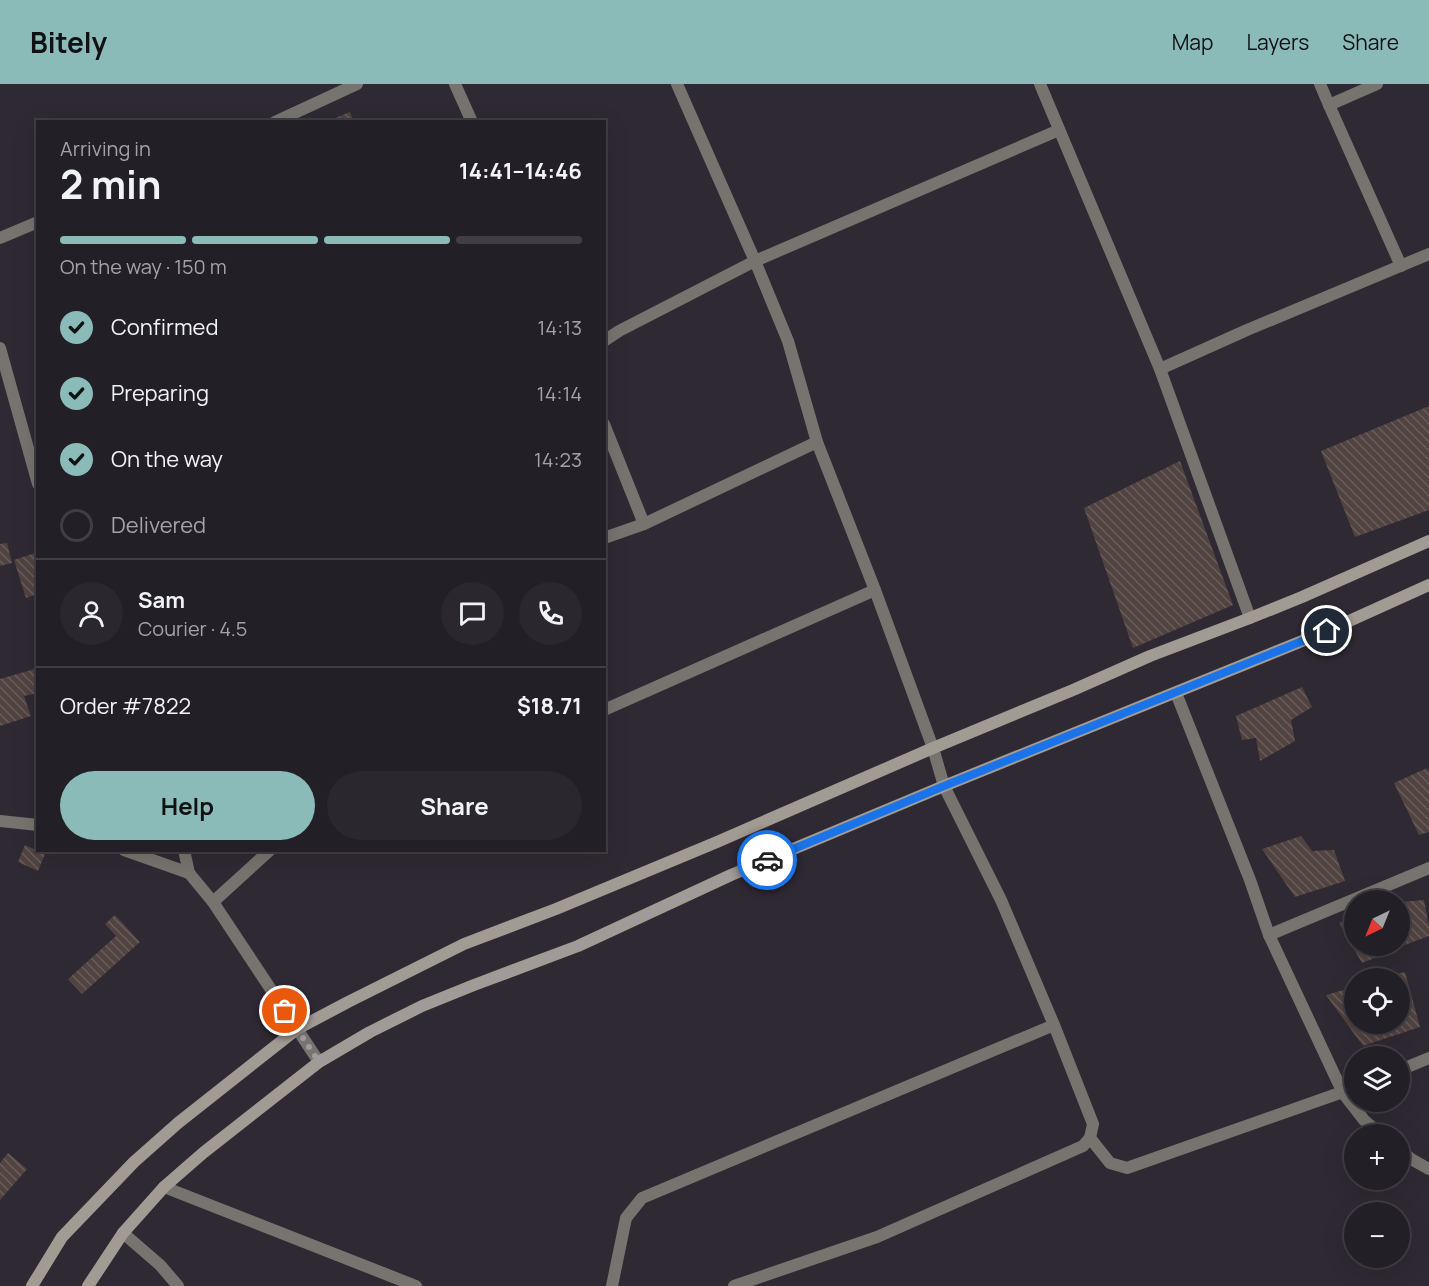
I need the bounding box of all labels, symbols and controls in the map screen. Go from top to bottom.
text: Bitely [30,23,107,61]
text: Map [1172,28,1213,56]
text: Layers [1246,28,1309,56]
text: Share [1342,28,1399,56]
text: Arriving in [60,135,151,162]
text: 14:41–14:46 [459,156,582,186]
text: 2 min [60,157,161,211]
text: On the way · 150 m [60,253,227,280]
icon: check [60,311,93,344]
text: Confirmed [111,312,219,342]
text: 14:13 [538,314,582,341]
icon: check [60,377,93,410]
text: Preparing [111,378,209,408]
text: 14:14 [537,380,582,407]
icon: check [60,443,93,476]
text: On the way [111,444,223,474]
text: 14:23 [534,446,582,473]
text: Delivered [111,510,206,540]
button: person [60,582,123,645]
button: chat [441,582,504,645]
button: phone [519,582,582,645]
text: Sam [138,585,185,615]
pin [1301,605,1352,656]
icon: home [1310,614,1343,647]
text: Courier · 4.5 [138,615,247,642]
text: Order #7822 [60,691,191,721]
text: $18.71 [517,691,582,721]
button: Help [60,771,315,840]
button: Share [327,771,582,840]
courier [737,830,797,890]
icon: car [751,844,784,877]
north arrow [1344,890,1410,956]
map controls [1344,890,1410,1268]
button: locate [1344,968,1410,1034]
pin [259,985,310,1036]
icon: bag [268,994,301,1027]
button: layers [1344,1046,1410,1112]
button: + [1344,1124,1410,1190]
button: − [1344,1202,1410,1268]

